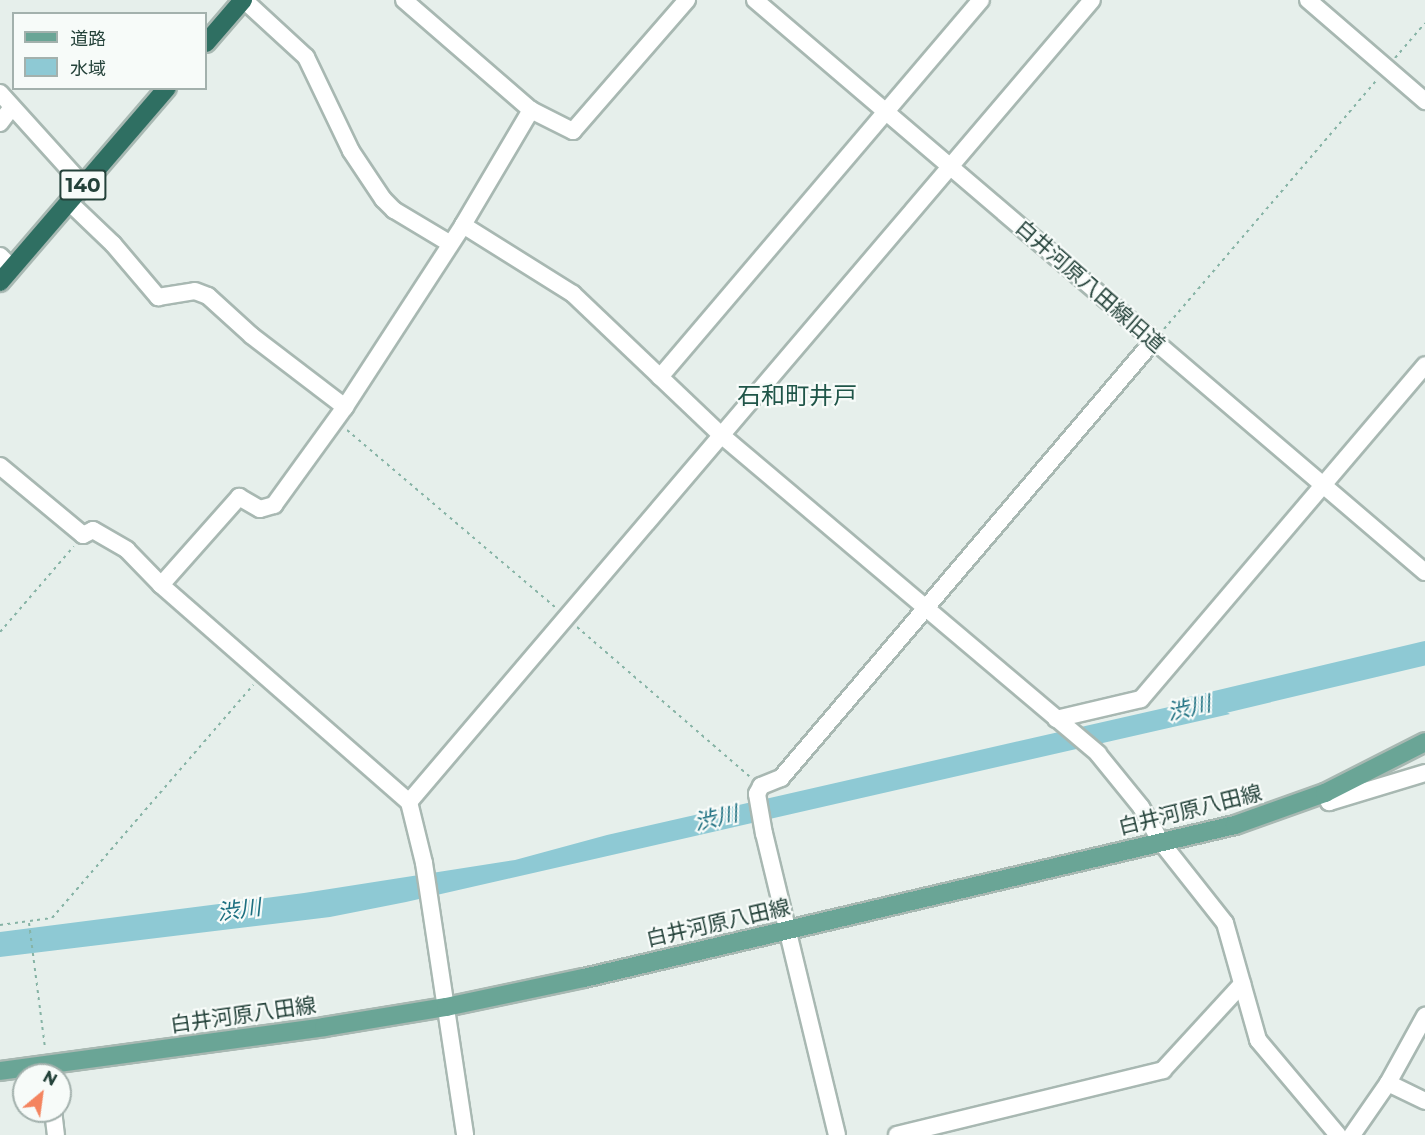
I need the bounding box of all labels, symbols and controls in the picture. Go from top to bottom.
legend [12,12,207,90]
text: 道路 [70,28,106,50]
text: 水域 [70,58,106,80]
road number: 140 [59,168,107,202]
street label: 白井河原八田線旧道 [1010,214,1170,358]
district label: 石和町井戸 [737,382,857,410]
water label: 渋川 [1165,690,1213,726]
street label: 白井河原八田線 [1116,780,1264,840]
water label: 渋川 [692,800,740,836]
water label: 渋川 [215,894,263,926]
street label: 白井河原八田線 [644,894,792,952]
street label: 白井河原八田線 [168,992,318,1038]
north arrow [12,1063,72,1123]
text: N [40,1067,60,1090]

